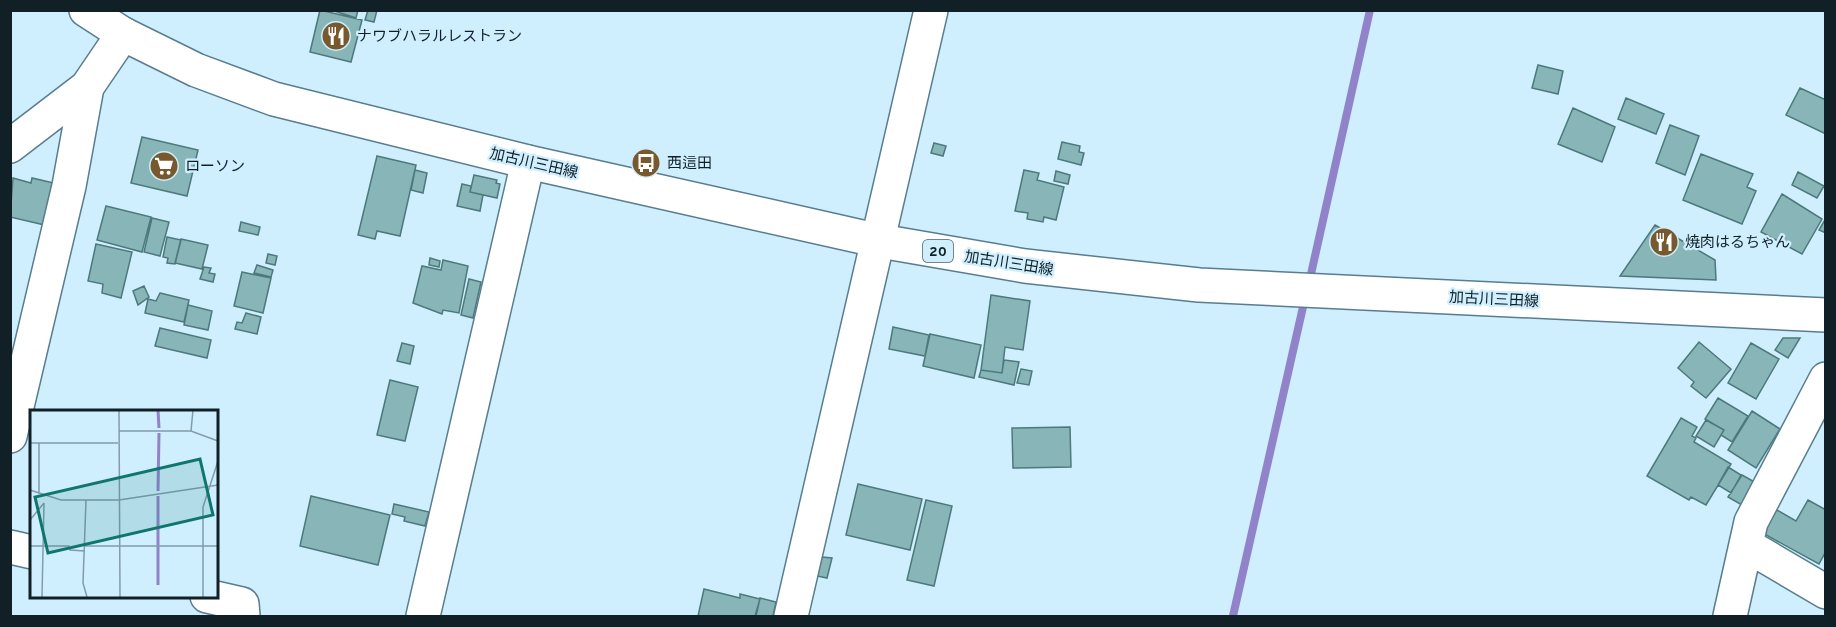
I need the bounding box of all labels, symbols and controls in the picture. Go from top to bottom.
restaurant icon: ナワブハラルレストラン [320,20,352,52]
place label: ナワブハラルレストラン [357,28,522,47]
street label: 加古川三田線 [488,145,580,184]
bus stop icon: 西這田 [630,147,662,179]
supermarket icon: ローソン [148,150,180,182]
place label: 西這田 [667,155,712,174]
place label: ローソン [185,158,245,177]
restaurant icon: 焼肉はるちゃん [1648,226,1680,258]
place label: 焼肉はるちゃん [1685,234,1790,253]
road number: 20 [923,240,953,262]
street label: 加古川三田線 [963,248,1055,281]
street label: 加古川三田線 [1448,289,1539,312]
inset map [30,410,218,597]

